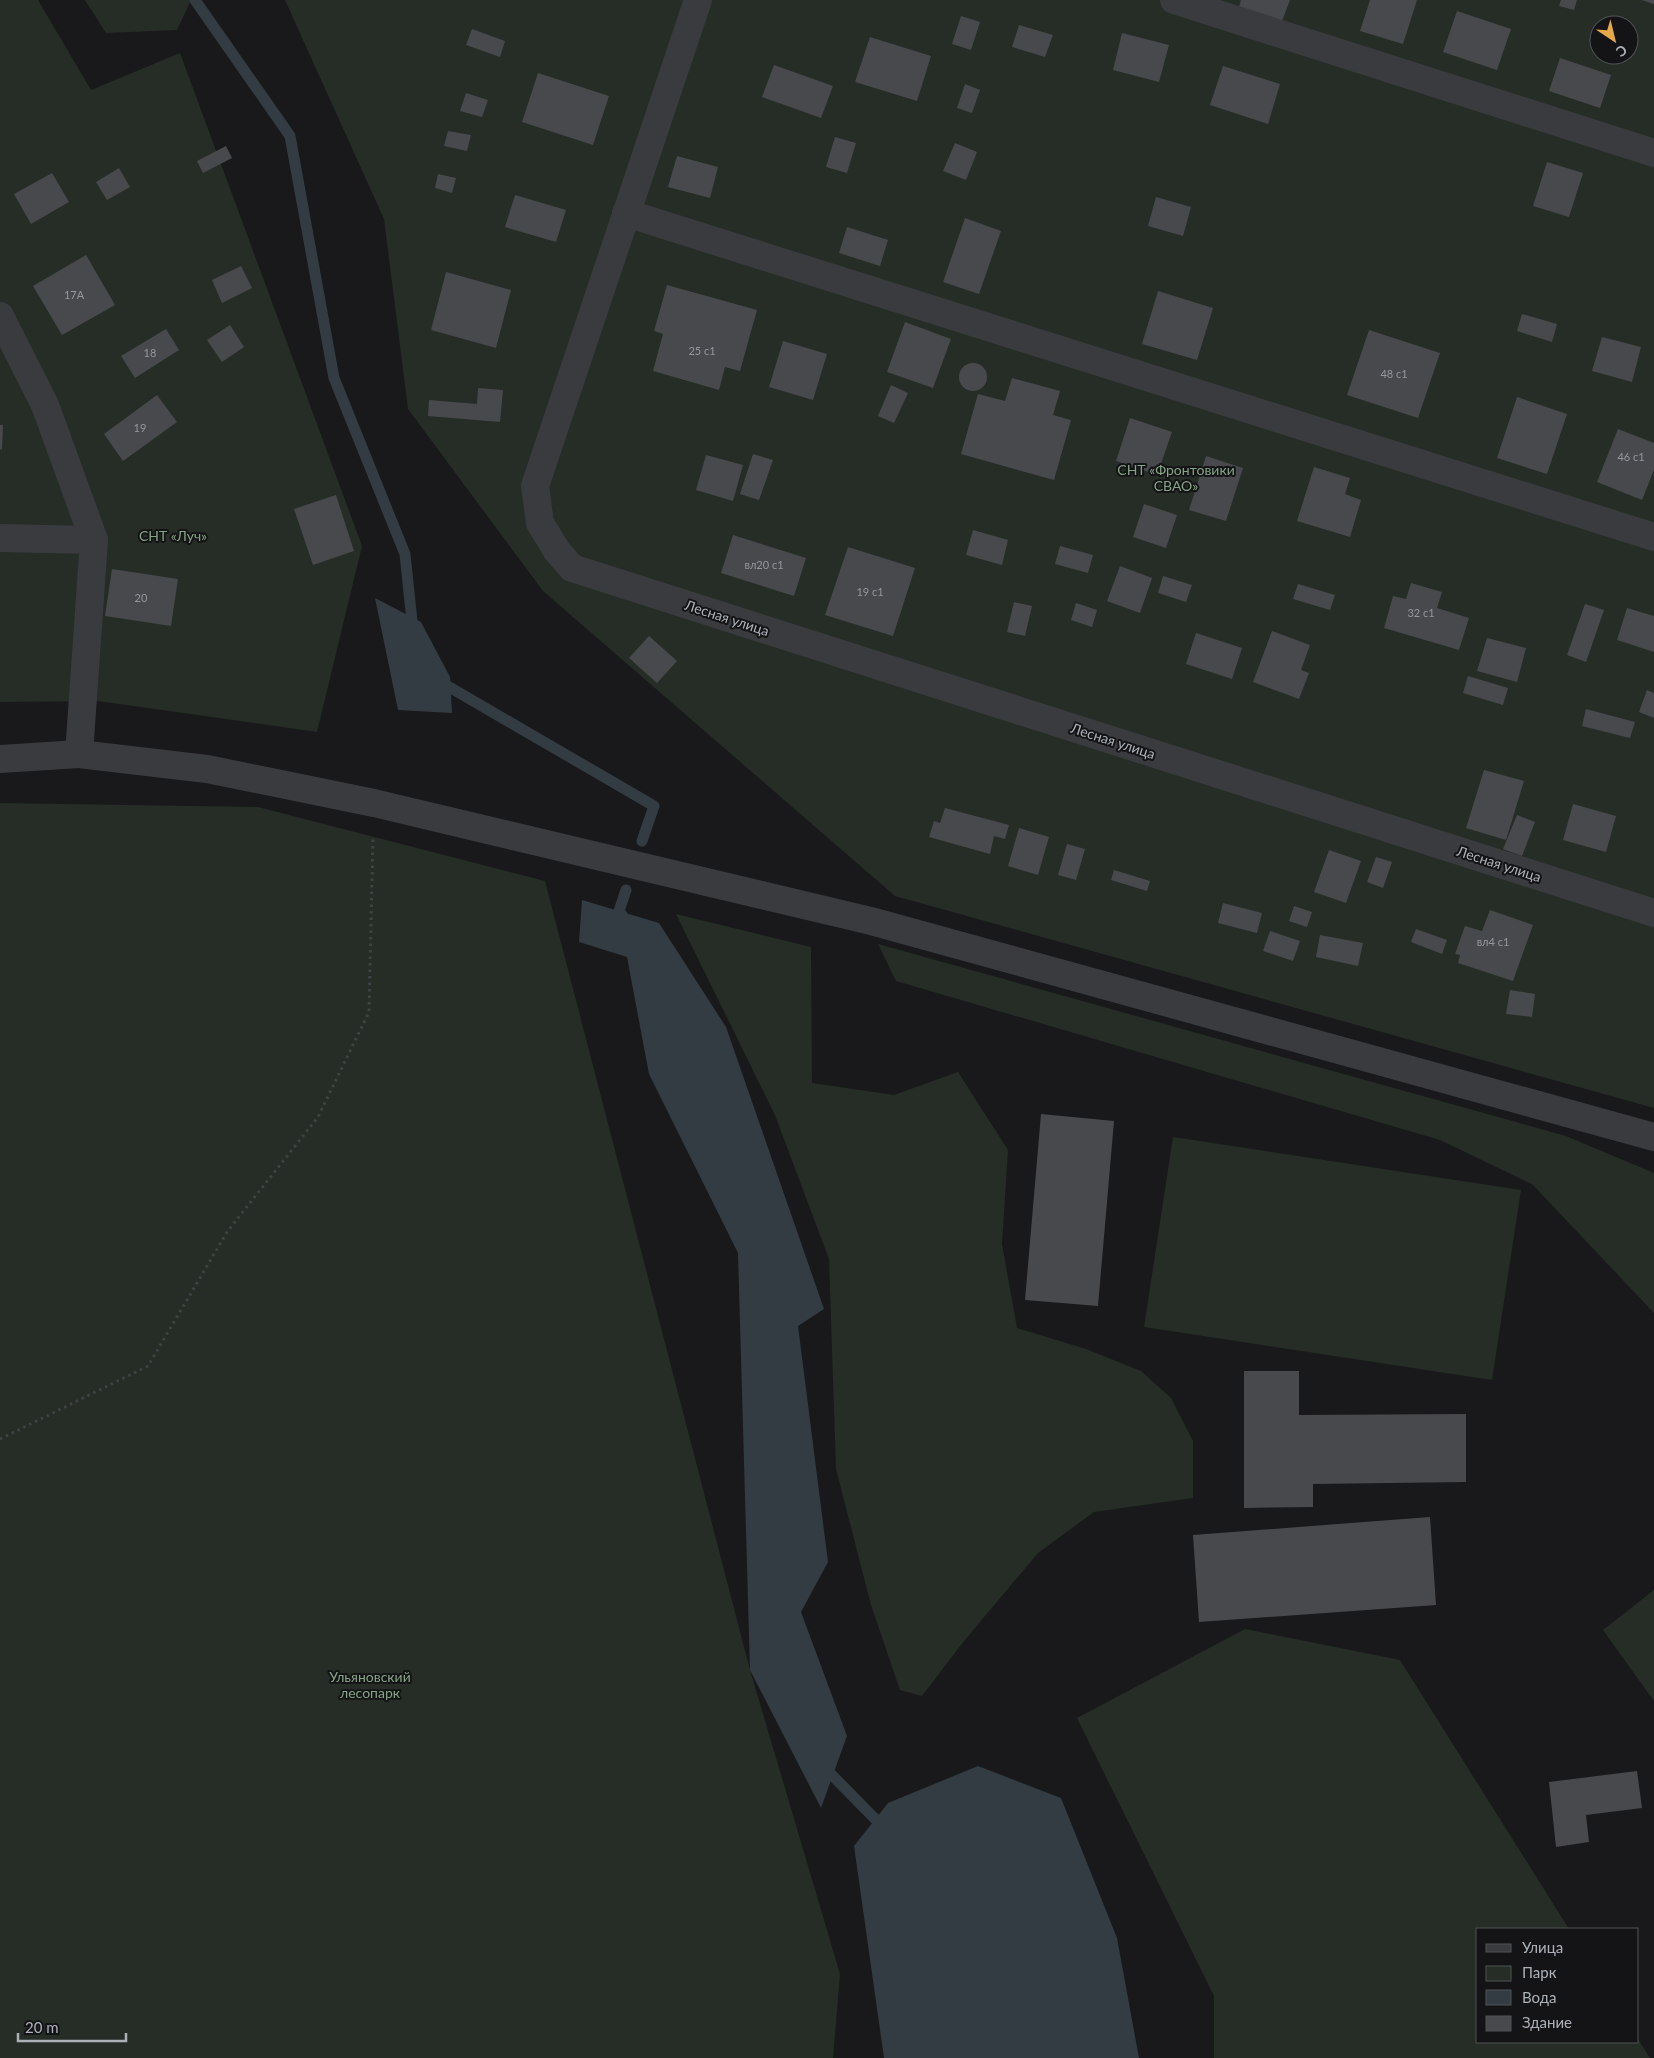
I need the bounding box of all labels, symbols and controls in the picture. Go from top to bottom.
north arrow [1589,15,1639,65]
text: С [1612,41,1630,61]
house number: 17А [64,288,85,301]
house number: 25 с1 [688,344,716,357]
house number: 18 [144,346,156,359]
house number: 48 с1 [1380,367,1408,380]
house number: 19 [134,421,146,434]
house number: 46 с1 [1617,450,1645,463]
park label: СНТ «Фронтовики СВАО» [1117,461,1235,494]
park label: СНТ «Луч» [139,527,207,544]
house number: вл20 с1 [744,558,784,571]
house number: 19 с1 [856,585,884,598]
house number: 20 [135,591,148,604]
street label: Лесная улица [682,596,771,639]
house number: 32 с1 [1407,606,1435,619]
street label: Лесная улица [1068,719,1157,762]
street label: Лесная улица [1454,842,1543,885]
house number: вл4 с1 [1477,935,1509,948]
park label: Ульяновский лесопарк [329,1668,411,1701]
legend [1476,1928,1639,2043]
text: Улица [1522,1938,1563,1956]
text: Парк [1522,1963,1557,1981]
text: Вода [1522,1988,1557,2006]
scale bar [18,2010,125,2042]
text: Здание [1522,2013,1572,2031]
text: 20 m [25,2018,59,2036]

